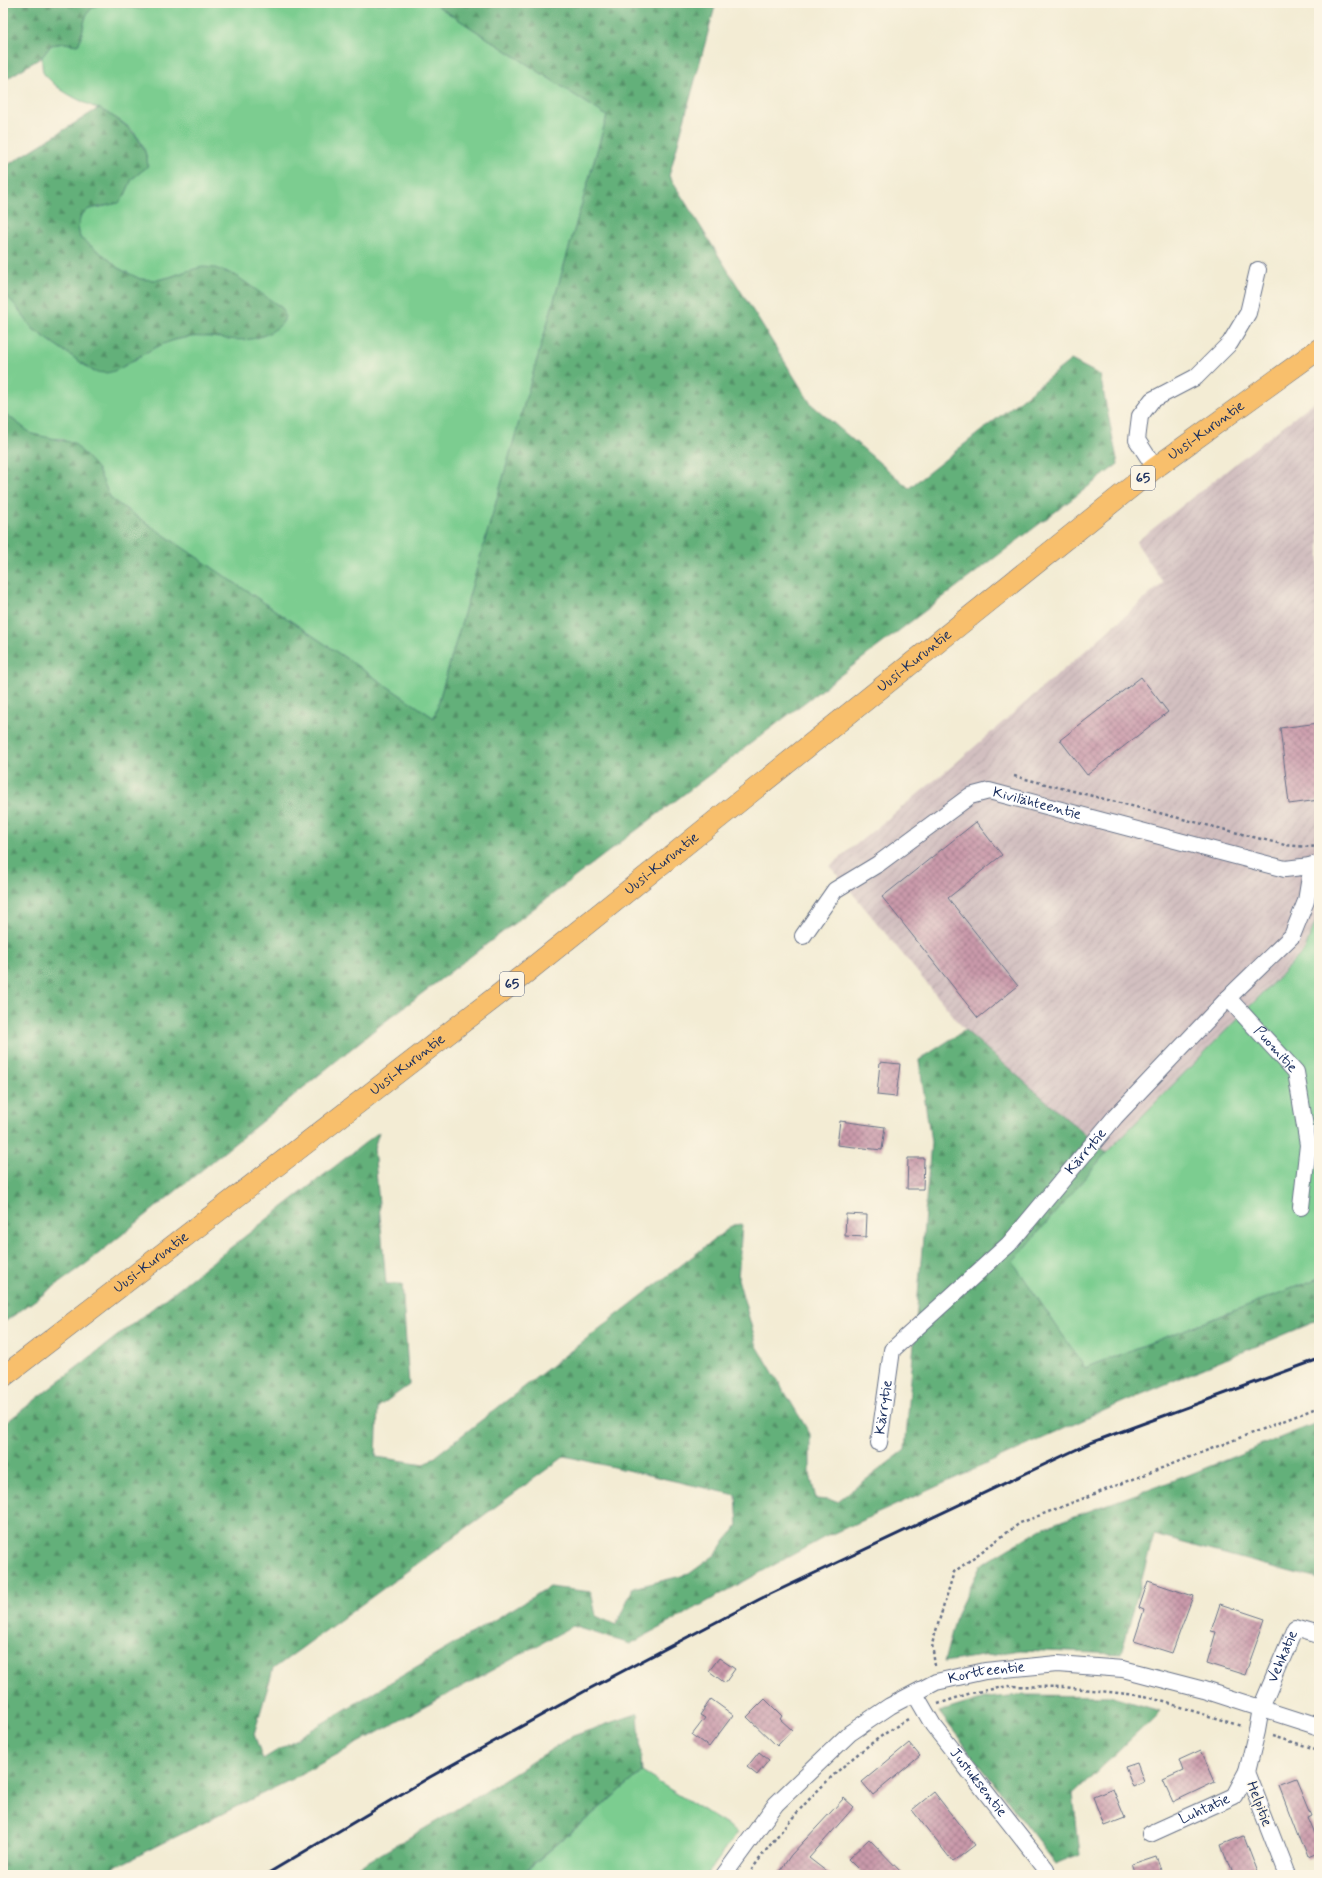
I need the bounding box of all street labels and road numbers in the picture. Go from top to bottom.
street label: Uusi-Kuruntie [1164,396,1249,465]
road number: 65 [1131,466,1155,490]
street label: Uusi-Kuruntie [873,625,956,697]
street label: Kivilähteentie [990,782,1084,825]
street label: Uusi-Kuruntie [620,828,703,900]
road number: 65 [500,972,524,996]
street label: Puomitie [1249,1022,1302,1077]
street label: Uusi-Kuruntie [366,1029,450,1100]
street label: Kärrytie [1061,1124,1111,1179]
street label: Uusi-Kuruntie [109,1227,193,1298]
street label: Kärrytie [870,1379,898,1436]
street label: Vehkatie [1263,1627,1303,1686]
street label: Kortteentie [946,1657,1026,1689]
street label: Justuksentie [945,1744,1012,1821]
street label: Helpitie [1241,1778,1277,1830]
street label: Luhtatie [1176,1789,1233,1829]

